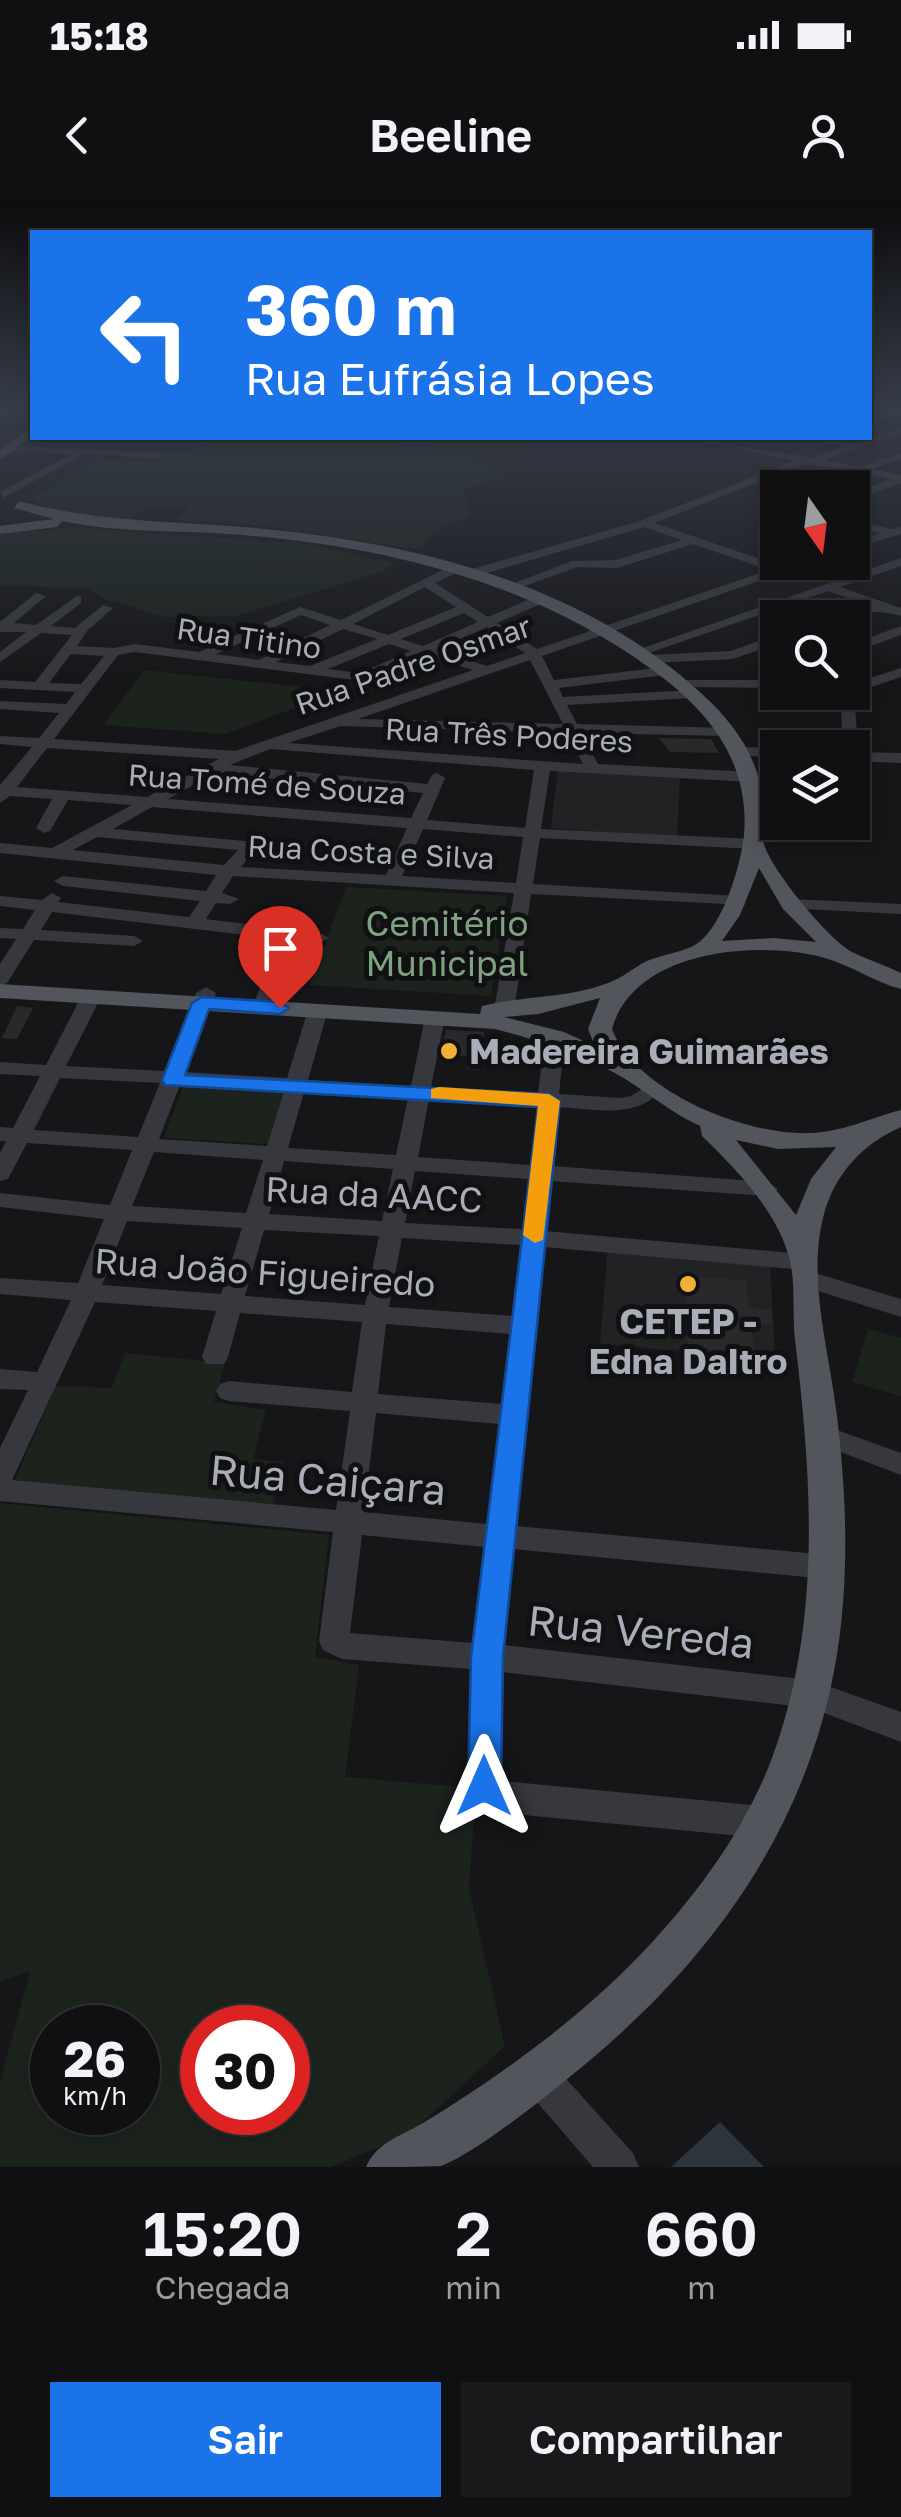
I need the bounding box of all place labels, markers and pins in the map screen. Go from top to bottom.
pin [238,906,323,1009]
place label: Madereira Guimarães [469,1030,829,1072]
marker: Madereira Guimarães [438,1040,460,1062]
marker: CETEP - Edna DaItro [677,1273,699,1295]
place label: CETEP - Edna DaItro [589,1300,787,1382]

